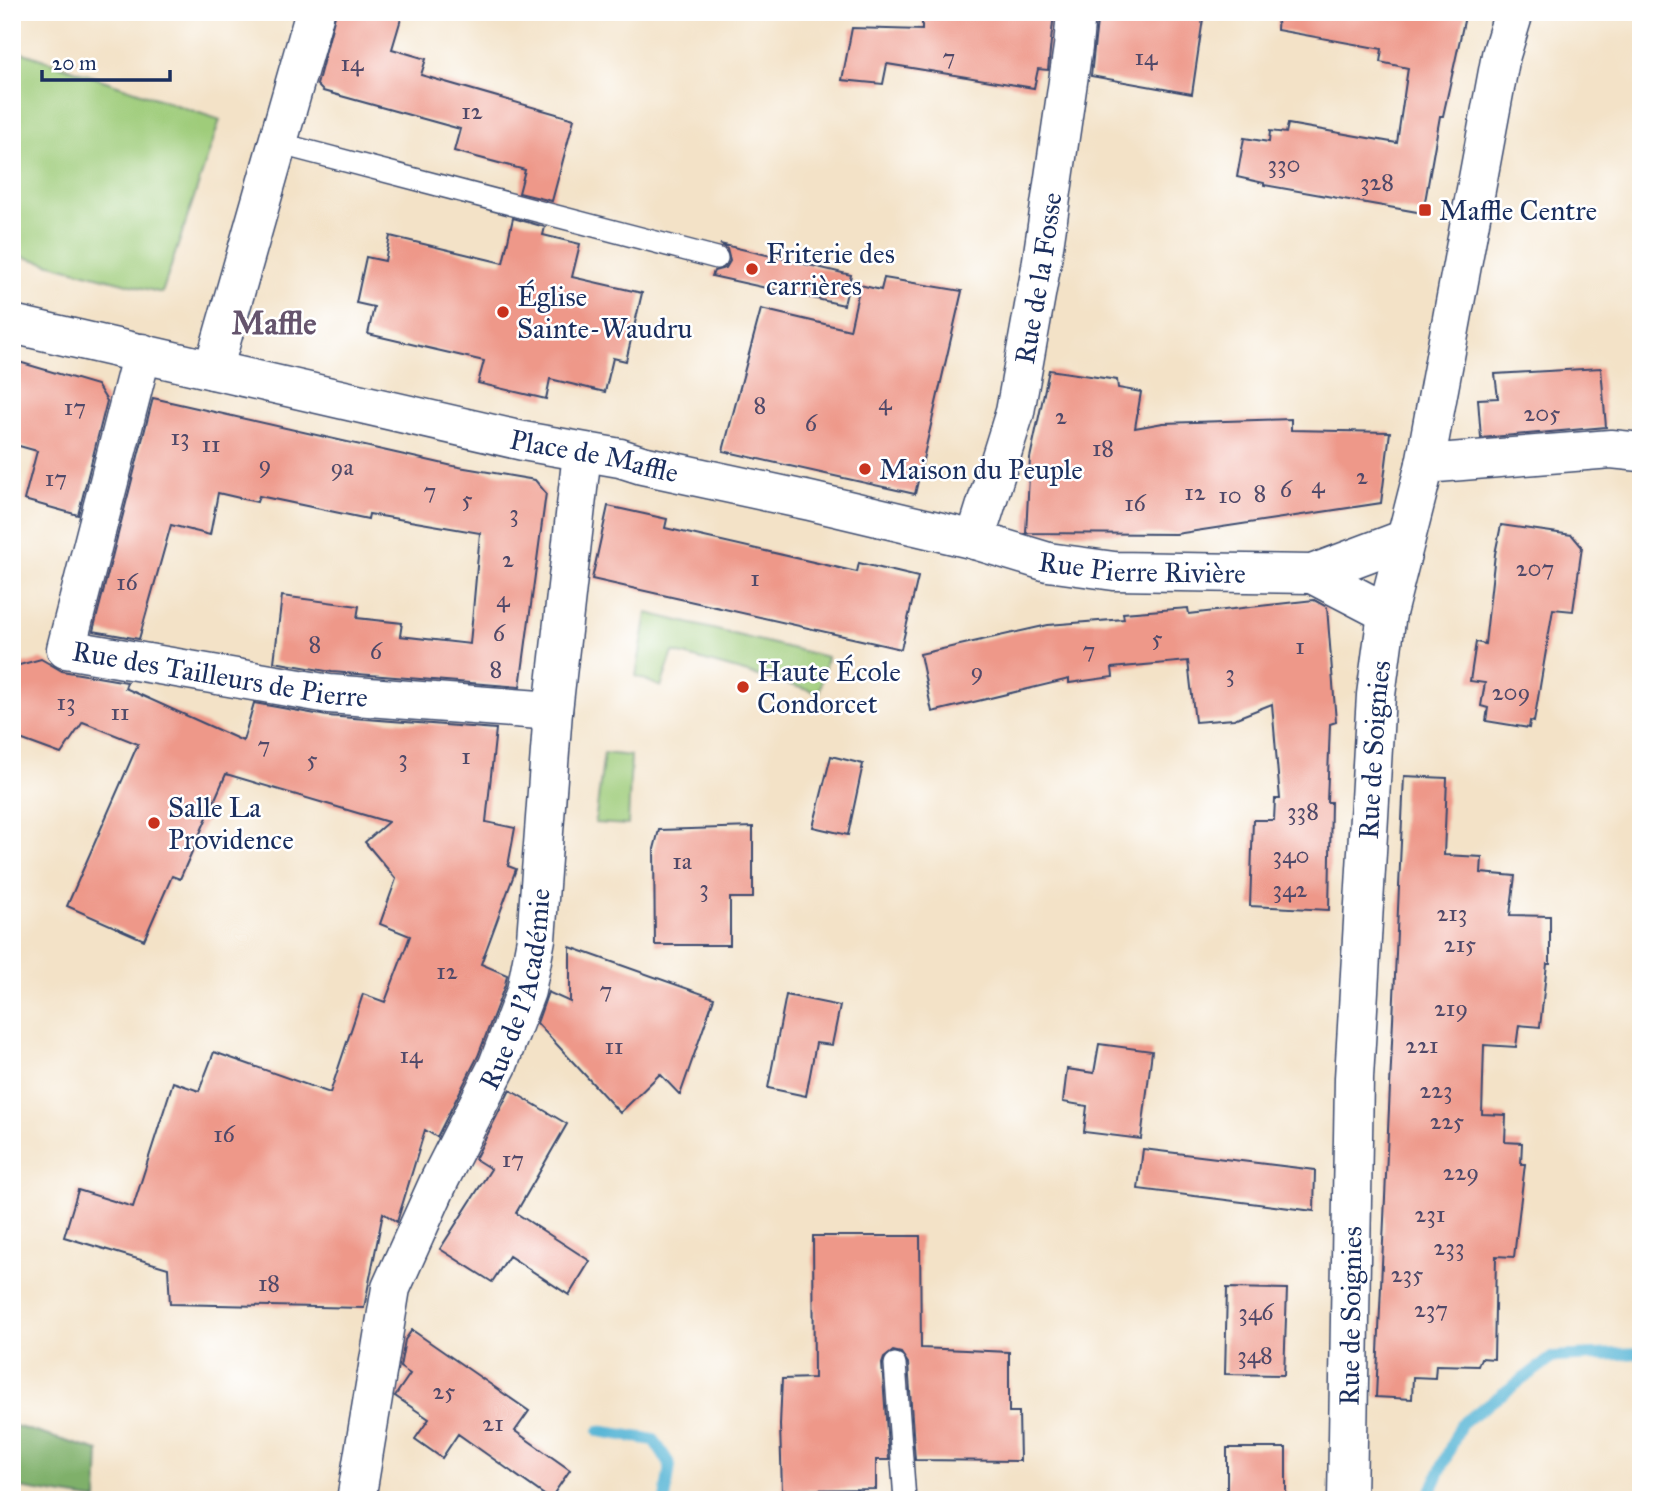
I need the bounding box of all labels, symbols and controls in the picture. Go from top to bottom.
scale bar [42,38,170,82]
house number: 7 [943,42,955,72]
house number: 14 [1135,42,1158,72]
house number: 14 [341,48,364,78]
text: 20 m [52,50,97,76]
house number: 12 [461,96,483,126]
house number: 330 [1267,149,1301,179]
house number: 328 [1360,167,1394,197]
street label: Rue de la Fosse [1007,190,1070,367]
place label: Maffle Centre [1439,193,1597,228]
marker: Maffle Centre [1417,202,1433,218]
place label: Friterie des carrières [766,236,895,303]
marker: Friterie des carrières [744,261,760,277]
place label: Église Sainte-Waudru [517,279,692,346]
district label: Maffle [231,304,317,343]
marker: Église Sainte-Waudru [495,304,511,320]
house number: 4 [878,387,892,417]
house number: 8 [754,390,766,420]
house number: 17 [64,392,86,422]
house number: 205 [1524,398,1560,428]
house number: 2 [1055,401,1067,431]
house number: 6 [805,408,818,438]
house number: 13 [170,422,190,452]
street label: Place de Maffle [506,422,682,490]
house number: 11 [202,429,220,459]
house number: 18 [1092,433,1114,463]
house number: 9 [259,449,271,479]
house number: 9a [330,452,354,482]
place label: Maison du Peuple [879,452,1083,487]
marker: Maison du Peuple [857,461,873,477]
house number: 2 [1356,461,1368,491]
house number: 17 [45,463,67,493]
house number: 4 [1311,470,1325,500]
house number: 6 [1280,474,1293,504]
house number: 7 [424,476,436,506]
house number: 12 [1184,477,1206,507]
house number: 8 [1254,478,1266,508]
house number: 10 [1218,480,1242,510]
house number: 5 [461,484,473,514]
house number: 16 [1124,488,1147,518]
house number: 3 [509,498,519,528]
house number: 2 [502,544,514,574]
street label: Rue Pierre Rivière [1036,544,1246,591]
house number: 207 [1516,553,1554,583]
house number: 1 [750,563,760,593]
house number: 16 [116,567,139,597]
house number: 4 [496,584,510,614]
house number: 6 [493,618,506,648]
house number: 5 [1151,623,1163,653]
house number: 8 [309,629,321,659]
house number: 1 [1295,631,1305,661]
street label: Rue des Tailleurs de Pierre [70,633,369,715]
house number: 7 [1083,635,1095,665]
house number: 6 [370,636,383,666]
house number: 8 [490,654,502,684]
place label: Haute École Condorcet [757,654,901,721]
house number: 9 [971,656,983,686]
house number: 3 [1225,658,1235,688]
street label: Rue de Soignies [1351,658,1399,840]
house number: 209 [1492,677,1530,707]
marker: Haute École Condorcet [735,679,751,695]
house number: 13 [56,687,76,717]
house number: 11 [111,697,129,727]
house number: 7 [258,730,270,760]
house number: 1 [461,741,471,771]
house number: 3 [398,743,408,773]
house number: 5 [306,744,318,774]
place label: Salle La Providence [168,790,294,857]
house number: 338 [1287,796,1319,826]
marker: Salle La Providence [146,815,162,831]
house number: 340 [1273,840,1309,870]
house number: 1a [672,846,693,876]
house number: 3 [699,873,709,903]
house number: 342 [1273,874,1308,904]
street label: Rue de l'Académie [471,887,558,1096]
house number: 213 [1437,898,1467,928]
house number: 215 [1444,929,1476,959]
house number: 12 [436,956,458,986]
house number: 7 [600,975,612,1005]
house number: 219 [1434,993,1468,1023]
house number: 221 [1405,1030,1439,1060]
house number: 11 [605,1031,623,1061]
house number: 14 [400,1040,423,1070]
house number: 223 [1419,1075,1453,1105]
house number: 225 [1430,1106,1464,1136]
house number: 16 [213,1119,236,1149]
house number: 17 [502,1144,524,1174]
house number: 229 [1443,1157,1479,1187]
house number: 231 [1415,1199,1445,1229]
street label: Rue de Soignies [1332,1226,1370,1406]
house number: 233 [1433,1232,1465,1262]
house number: 235 [1391,1259,1423,1289]
house number: 18 [258,1268,280,1298]
house number: 237 [1414,1294,1448,1324]
house number: 346 [1238,1297,1274,1327]
house number: 348 [1237,1340,1273,1370]
house number: 25 [433,1376,455,1406]
house number: 21 [482,1408,504,1438]

